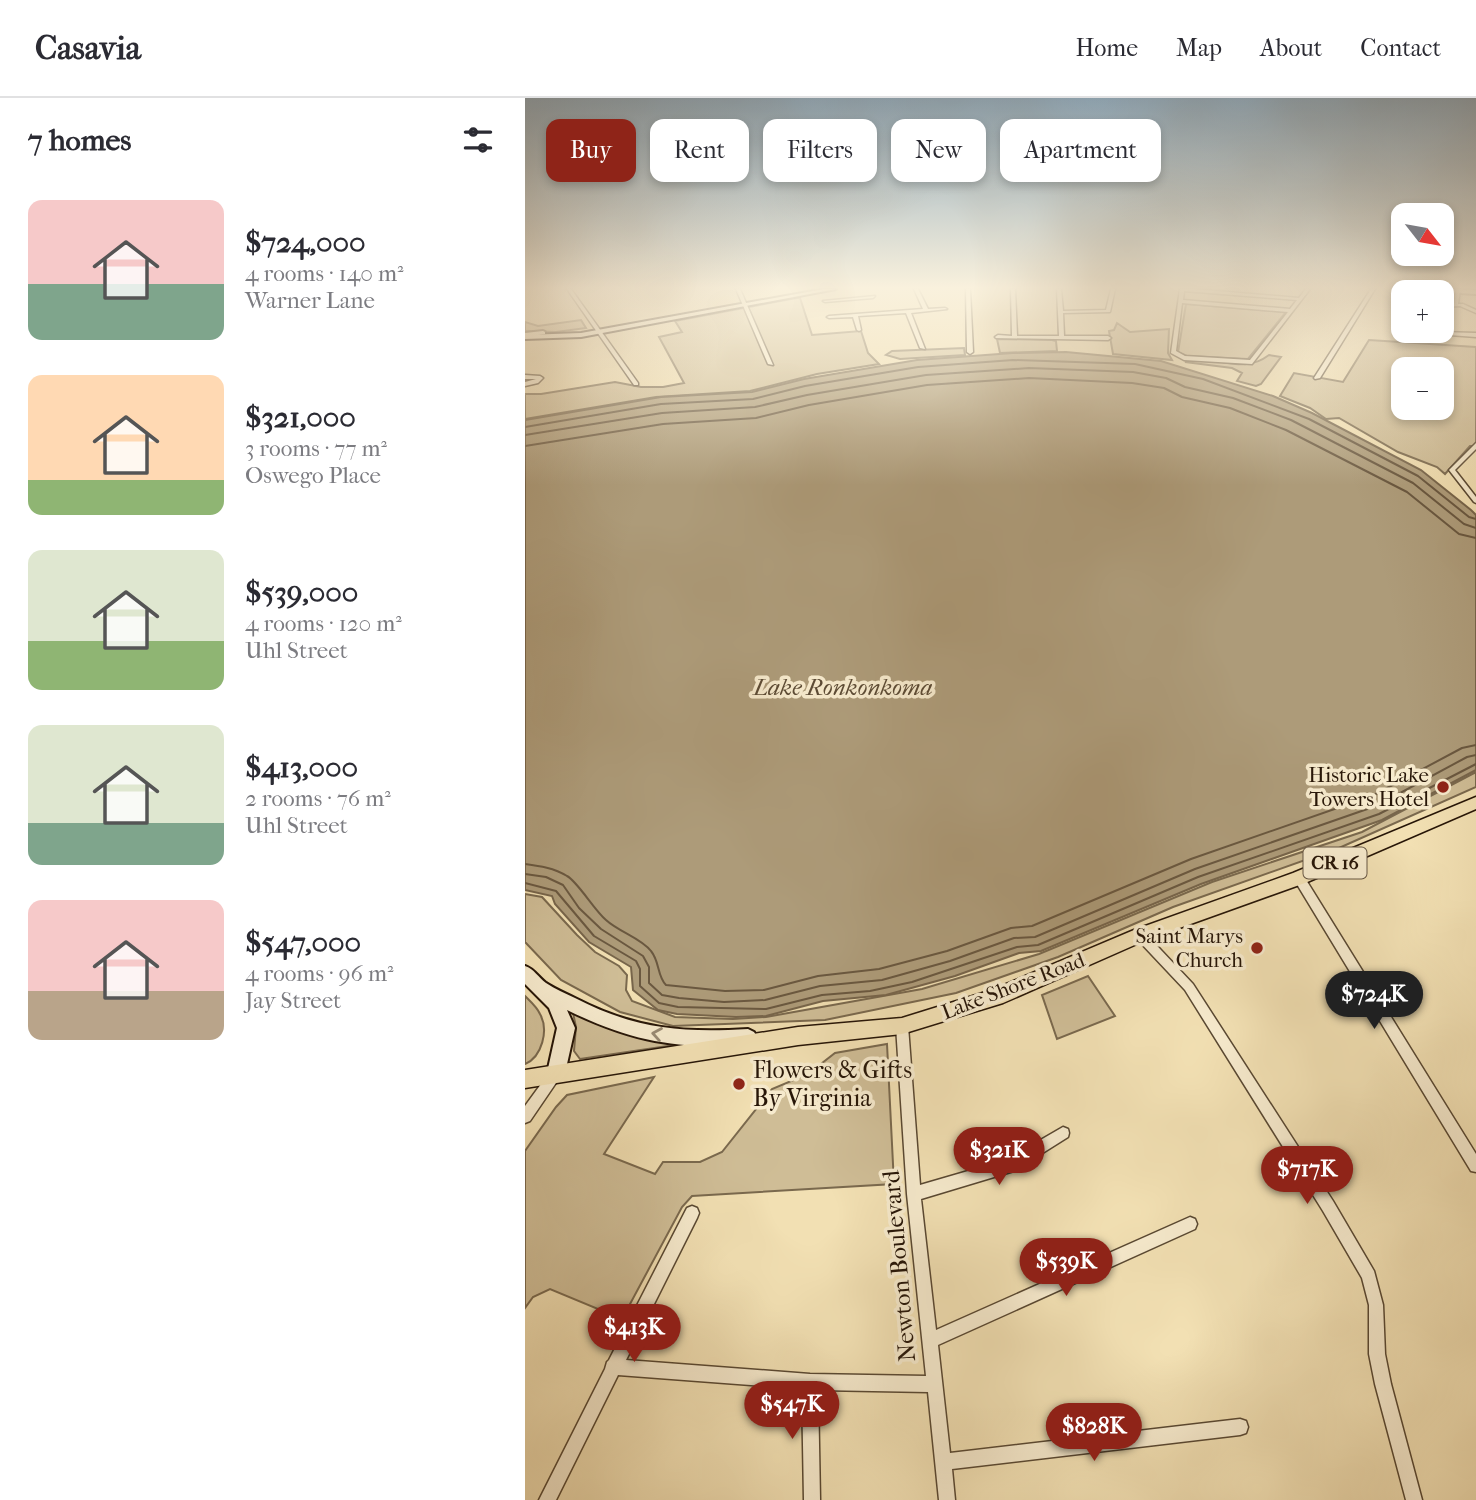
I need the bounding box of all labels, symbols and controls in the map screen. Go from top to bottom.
text: Casavia [35,29,141,68]
text: Home [1076,34,1138,62]
text: Map [1176,34,1222,62]
text: About [1260,34,1322,62]
text: Contact [1360,34,1441,62]
chip: Buy [546,119,636,182]
chip: Rent [650,119,749,182]
chip: Filters [763,119,877,182]
chip: New [891,119,986,182]
chip: Apartment [1000,119,1161,182]
icon: filters [459,121,497,159]
text: 7 homes [28,123,131,158]
north arrow [1391,203,1454,266]
map controls [1391,203,1454,420]
text: $724,000 [245,225,366,260]
icon: home [84,228,168,312]
text: 4 rooms · 140 m² [245,260,404,287]
button: + [1391,280,1454,343]
text: Warner Lane [245,287,375,314]
button: − [1391,357,1454,420]
text: $321,000 [245,400,356,435]
icon: home [84,403,168,487]
text: 3 rooms · 77 m² [245,435,387,462]
text: Oswego Place [245,462,381,489]
text: $539,000 [245,575,358,610]
icon: home [84,578,168,662]
text: 4 rooms · 120 m² [245,610,402,637]
text: Uhl Street [245,637,348,664]
water label: Lake Ronkonkoma [751,674,933,701]
text: $413,000 [245,750,358,785]
icon: home [84,753,168,837]
place label: Historic Lake Towers Hotel [1308,763,1429,811]
marker: Historic Lake Towers Hotel [1435,779,1451,795]
text: 2 rooms · 76 m² [245,785,391,812]
text: Uhl Street [245,812,348,839]
road number: CR 16 [1303,848,1367,878]
place label: Saint Marys Church [1135,924,1243,972]
text: $547,000 [245,925,361,960]
icon: home [84,928,168,1012]
marker: Saint Marys Church [1249,940,1265,956]
street label: Lake Shore Road [938,947,1088,1024]
text: 4 rooms · 96 m² [245,960,394,987]
pin: $724K [1325,972,1423,1031]
text: $724K [1341,980,1407,1007]
text: Jay Street [245,987,341,1014]
one-way arrow [651,1027,663,1042]
place label: Flowers & Gifts By Virginia [753,1056,912,1112]
marker: Flowers & Gifts By Virginia [731,1076,747,1092]
pin: $321K [950,1128,1048,1187]
text: $321K [970,1136,1028,1163]
pin: $717K [1258,1146,1356,1206]
text: $717K [1277,1155,1337,1182]
street label: Newton Boulevard [877,1168,921,1363]
pin: $539K [1017,1238,1115,1298]
text: $539K [1036,1247,1096,1274]
pin: $413K [585,1304,683,1364]
text: $413K [604,1313,664,1340]
pin: $547K [743,1382,841,1441]
text: $547K [760,1390,824,1417]
pin: $828K [1045,1404,1143,1463]
text: $828K [1062,1412,1126,1439]

